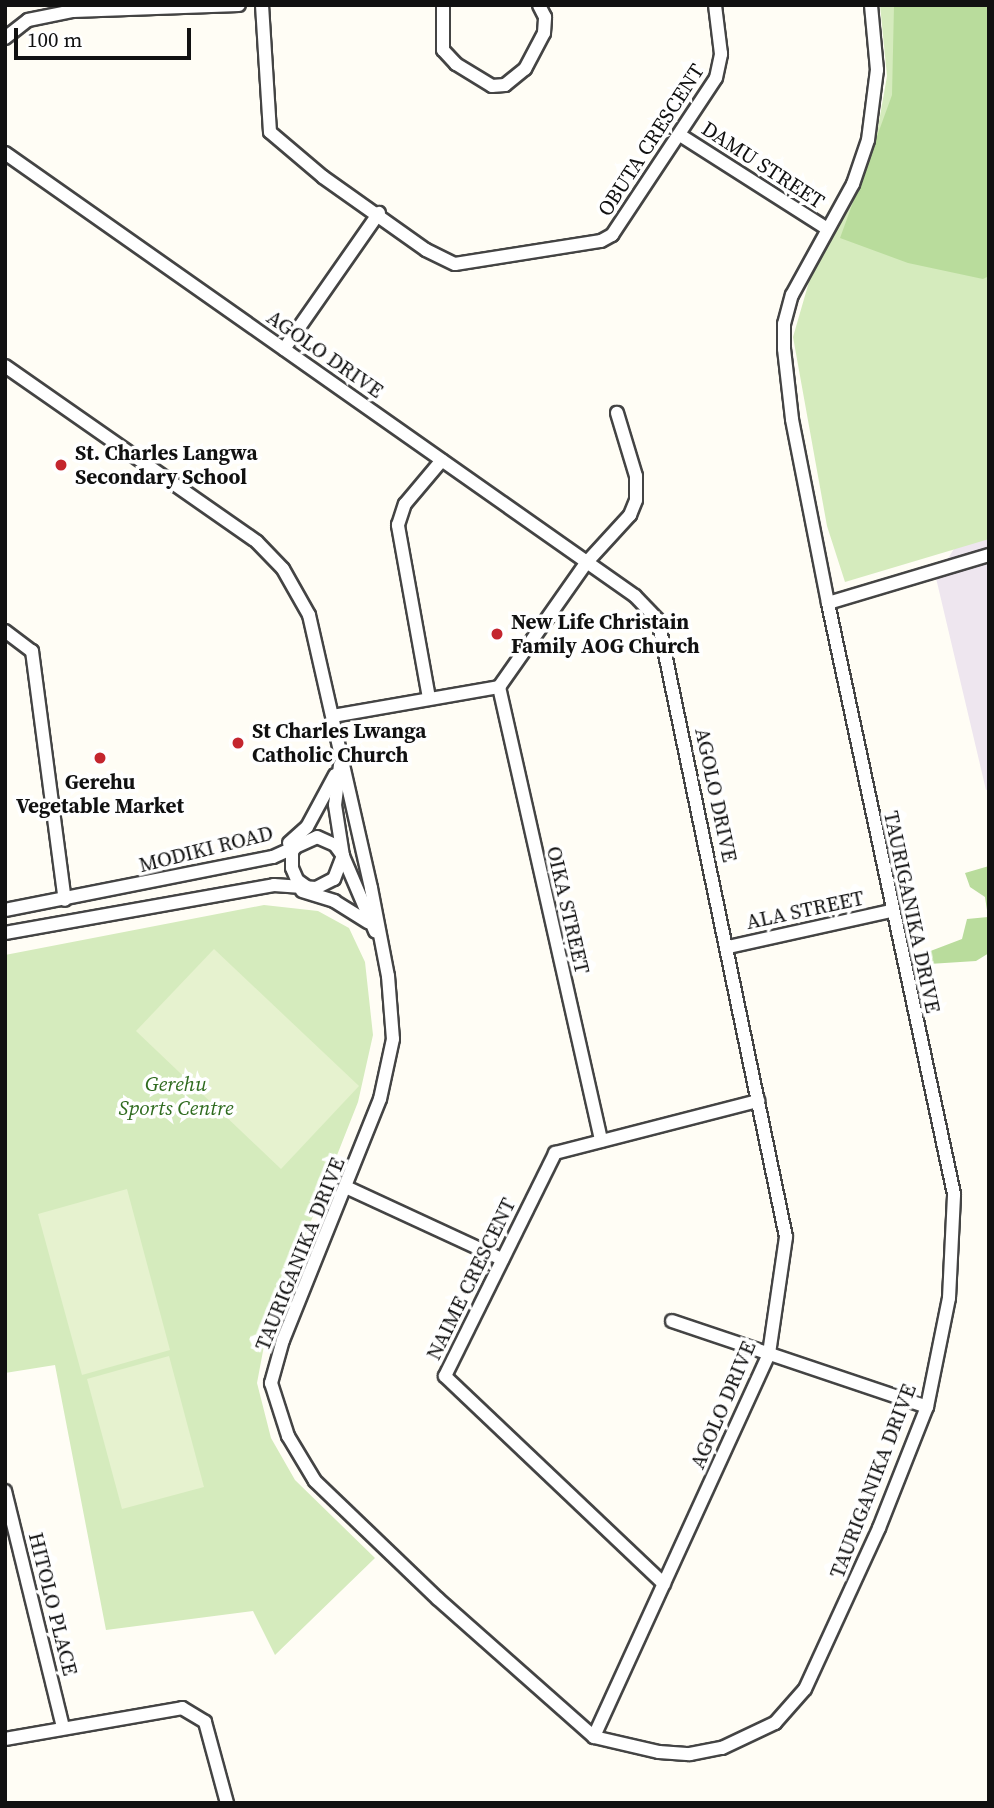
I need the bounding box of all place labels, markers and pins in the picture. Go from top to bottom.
place label: St. Charles Langwa Secondary School [75,440,258,490]
marker: St. Charles Langwa Secondary School [53,457,69,473]
place label: New Life Christain Family AOG Church [511,609,700,659]
marker: New Life Christain Family AOG Church [489,626,505,642]
place label: St Charles Lwanga Catholic Church [252,718,427,768]
marker: St Charles Lwanga Catholic Church [230,735,246,751]
marker: Gerehu Vegetable Market [92,750,108,766]
place label: Gerehu Vegetable Market [16,769,184,819]

